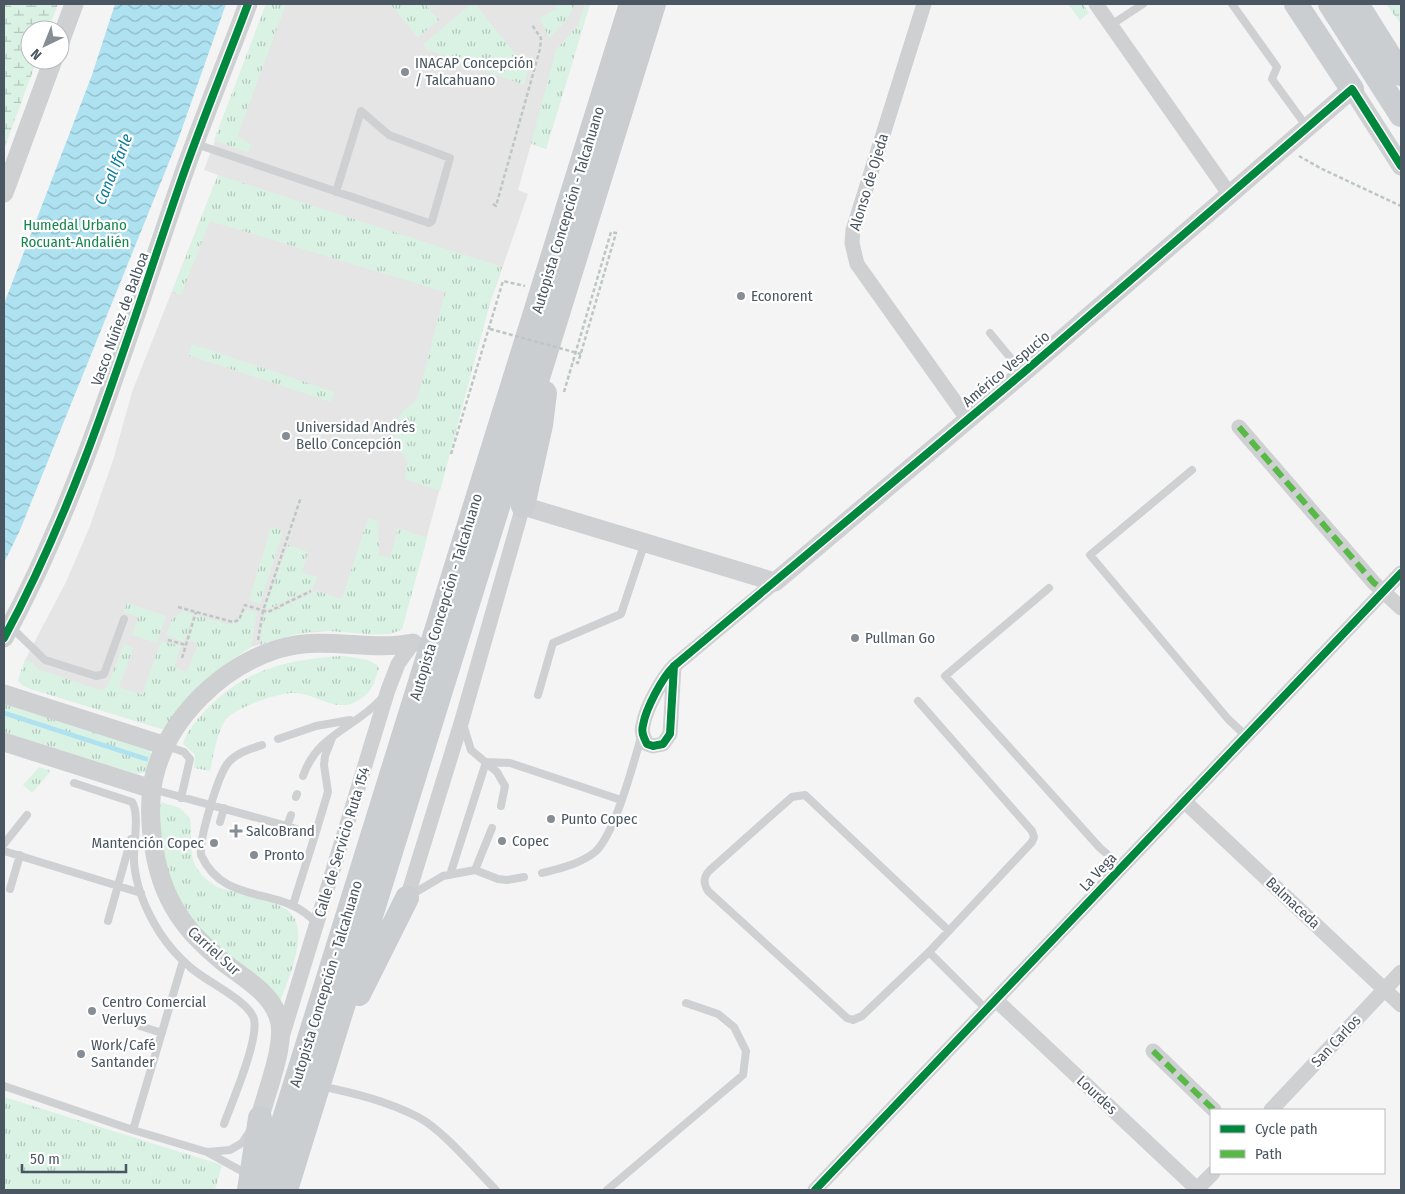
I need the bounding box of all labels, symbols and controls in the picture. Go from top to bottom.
north arrow [20,20,70,70]
text: N [28,45,45,63]
place label: INACAP Concepción / Talcahuano [415,54,533,89]
marker: INACAP Concepción / Talcahuano [399,66,411,78]
street label: Autopista Concepción - Talcahuano [528,104,608,316]
water label: Canal Ifarle [91,131,136,207]
street label: Alonso de Ojeda [846,131,892,233]
park label: Humedal Urbano Rocuant-Andalién [20,216,130,251]
street label: Vasco Núñez de Balboa [87,250,153,388]
place label: Econorent [751,287,813,305]
marker: Econorent [735,290,747,302]
street label: Américo Vespucio [959,327,1053,411]
place label: Universidad Andrés Bello Concepción [296,418,415,453]
marker: Universidad Andrés Bello Concepción [280,430,292,442]
street label: Autopista Concepción - Talcahuano [406,491,486,703]
place label: Pullman Go [865,629,935,647]
marker: Pullman Go [849,632,861,644]
street label: Calle de Servicio Ruta 154 [311,765,373,919]
place label: Punto Copec [561,810,638,828]
marker: Punto Copec [545,813,557,825]
place label: SalcoBrand [246,822,315,840]
marker: SalcoBrand [230,825,242,837]
place label: Copec [512,832,550,850]
place label: Mantención Copec [92,834,205,852]
marker: Copec [496,835,508,847]
marker: Mantención Copec [208,837,220,849]
place label: Pronto [264,846,305,864]
marker: Pronto [248,849,260,861]
street label: La Vega [1076,849,1120,895]
street label: Balmaceda [1262,874,1324,932]
street label: Autopista Concepción - Talcahuano [286,878,366,1090]
street label: Carriel Sur [184,923,245,980]
place label: Centro Comercial Verluys [102,993,206,1028]
marker: Centro Comercial Verluys [86,1005,98,1017]
street label: San Carlos [1307,1011,1365,1071]
place label: Work/Café Santander [91,1036,156,1071]
marker: Work/Café Santander [75,1048,87,1060]
street label: Lourdes [1073,1072,1121,1118]
legend [1210,1109,1385,1174]
text: Cycle path [1255,1120,1318,1138]
scale bar [22,1142,126,1174]
text: Path [1255,1145,1282,1163]
text: 50 m [30,1150,60,1168]

